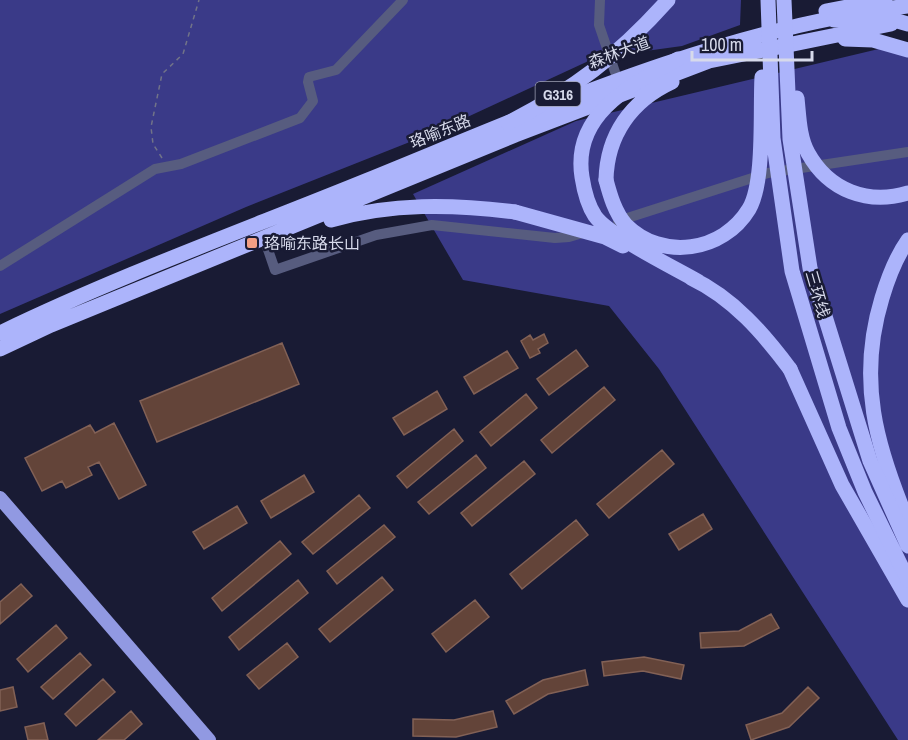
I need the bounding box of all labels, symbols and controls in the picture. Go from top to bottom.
scale bar [692,24,812,62]
street label: 森林大道 [585,31,653,73]
text: 100 m [701,32,742,57]
road number: G316 [536,82,580,106]
street label: 珞喻东路 [406,109,474,153]
place label: 珞喻东路长山 [264,232,360,254]
marker: 珞喻东路长山 [245,236,259,250]
street label: 三环线 [801,268,835,320]

